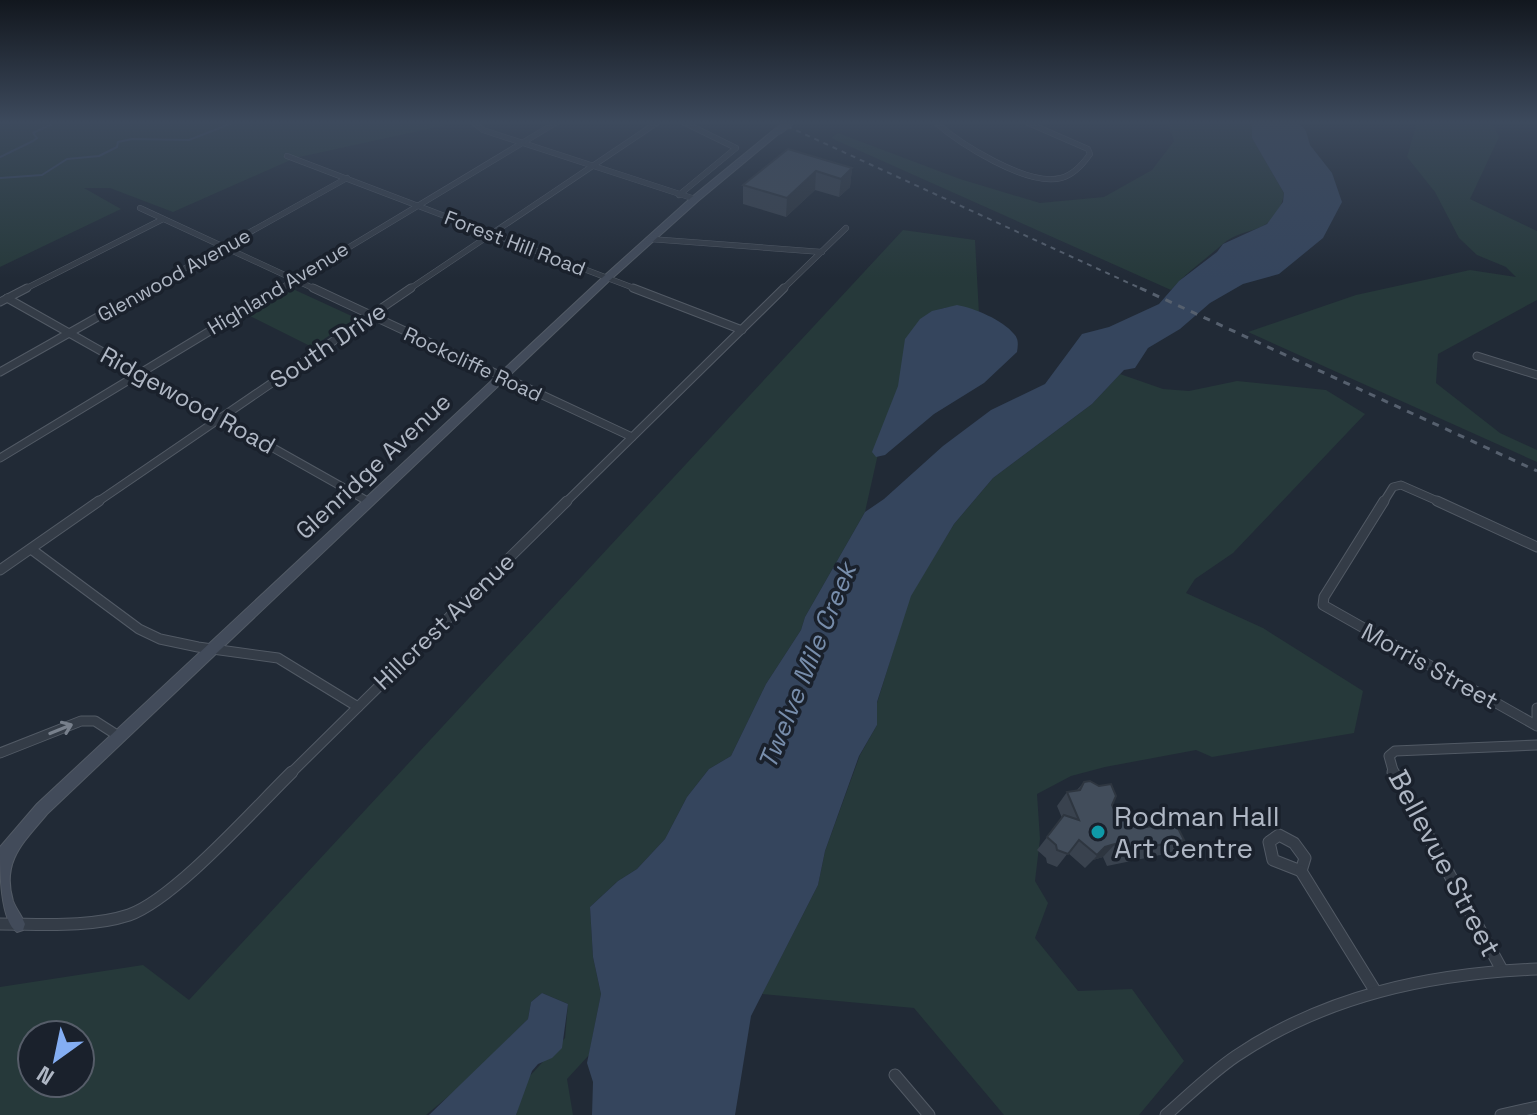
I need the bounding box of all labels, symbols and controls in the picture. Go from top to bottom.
street label: Forest Hill Road [441,204,589,282]
street label: Glenwood Avenue [93,222,255,328]
street label: Highland Avenue [203,236,353,340]
street label: South Drive [264,295,392,395]
street label: Rockcliffe Road [400,321,546,407]
street label: Ridgewood Road [95,339,281,461]
street label: Glenridge Avenue [289,386,457,546]
street label: Hillcrest Avenue [367,546,521,696]
water label: Twelve Mile Creek [750,555,865,774]
street label: Morris Street [1356,616,1504,716]
one-way arrow [48,721,73,735]
street label: Bellevue Street [1381,763,1509,963]
place label: Rodman Hall Art Centre [1114,798,1280,866]
marker: Rodman Hall Art Centre [1089,823,1107,841]
north arrow [16,1019,96,1099]
text: N [31,1060,59,1092]

